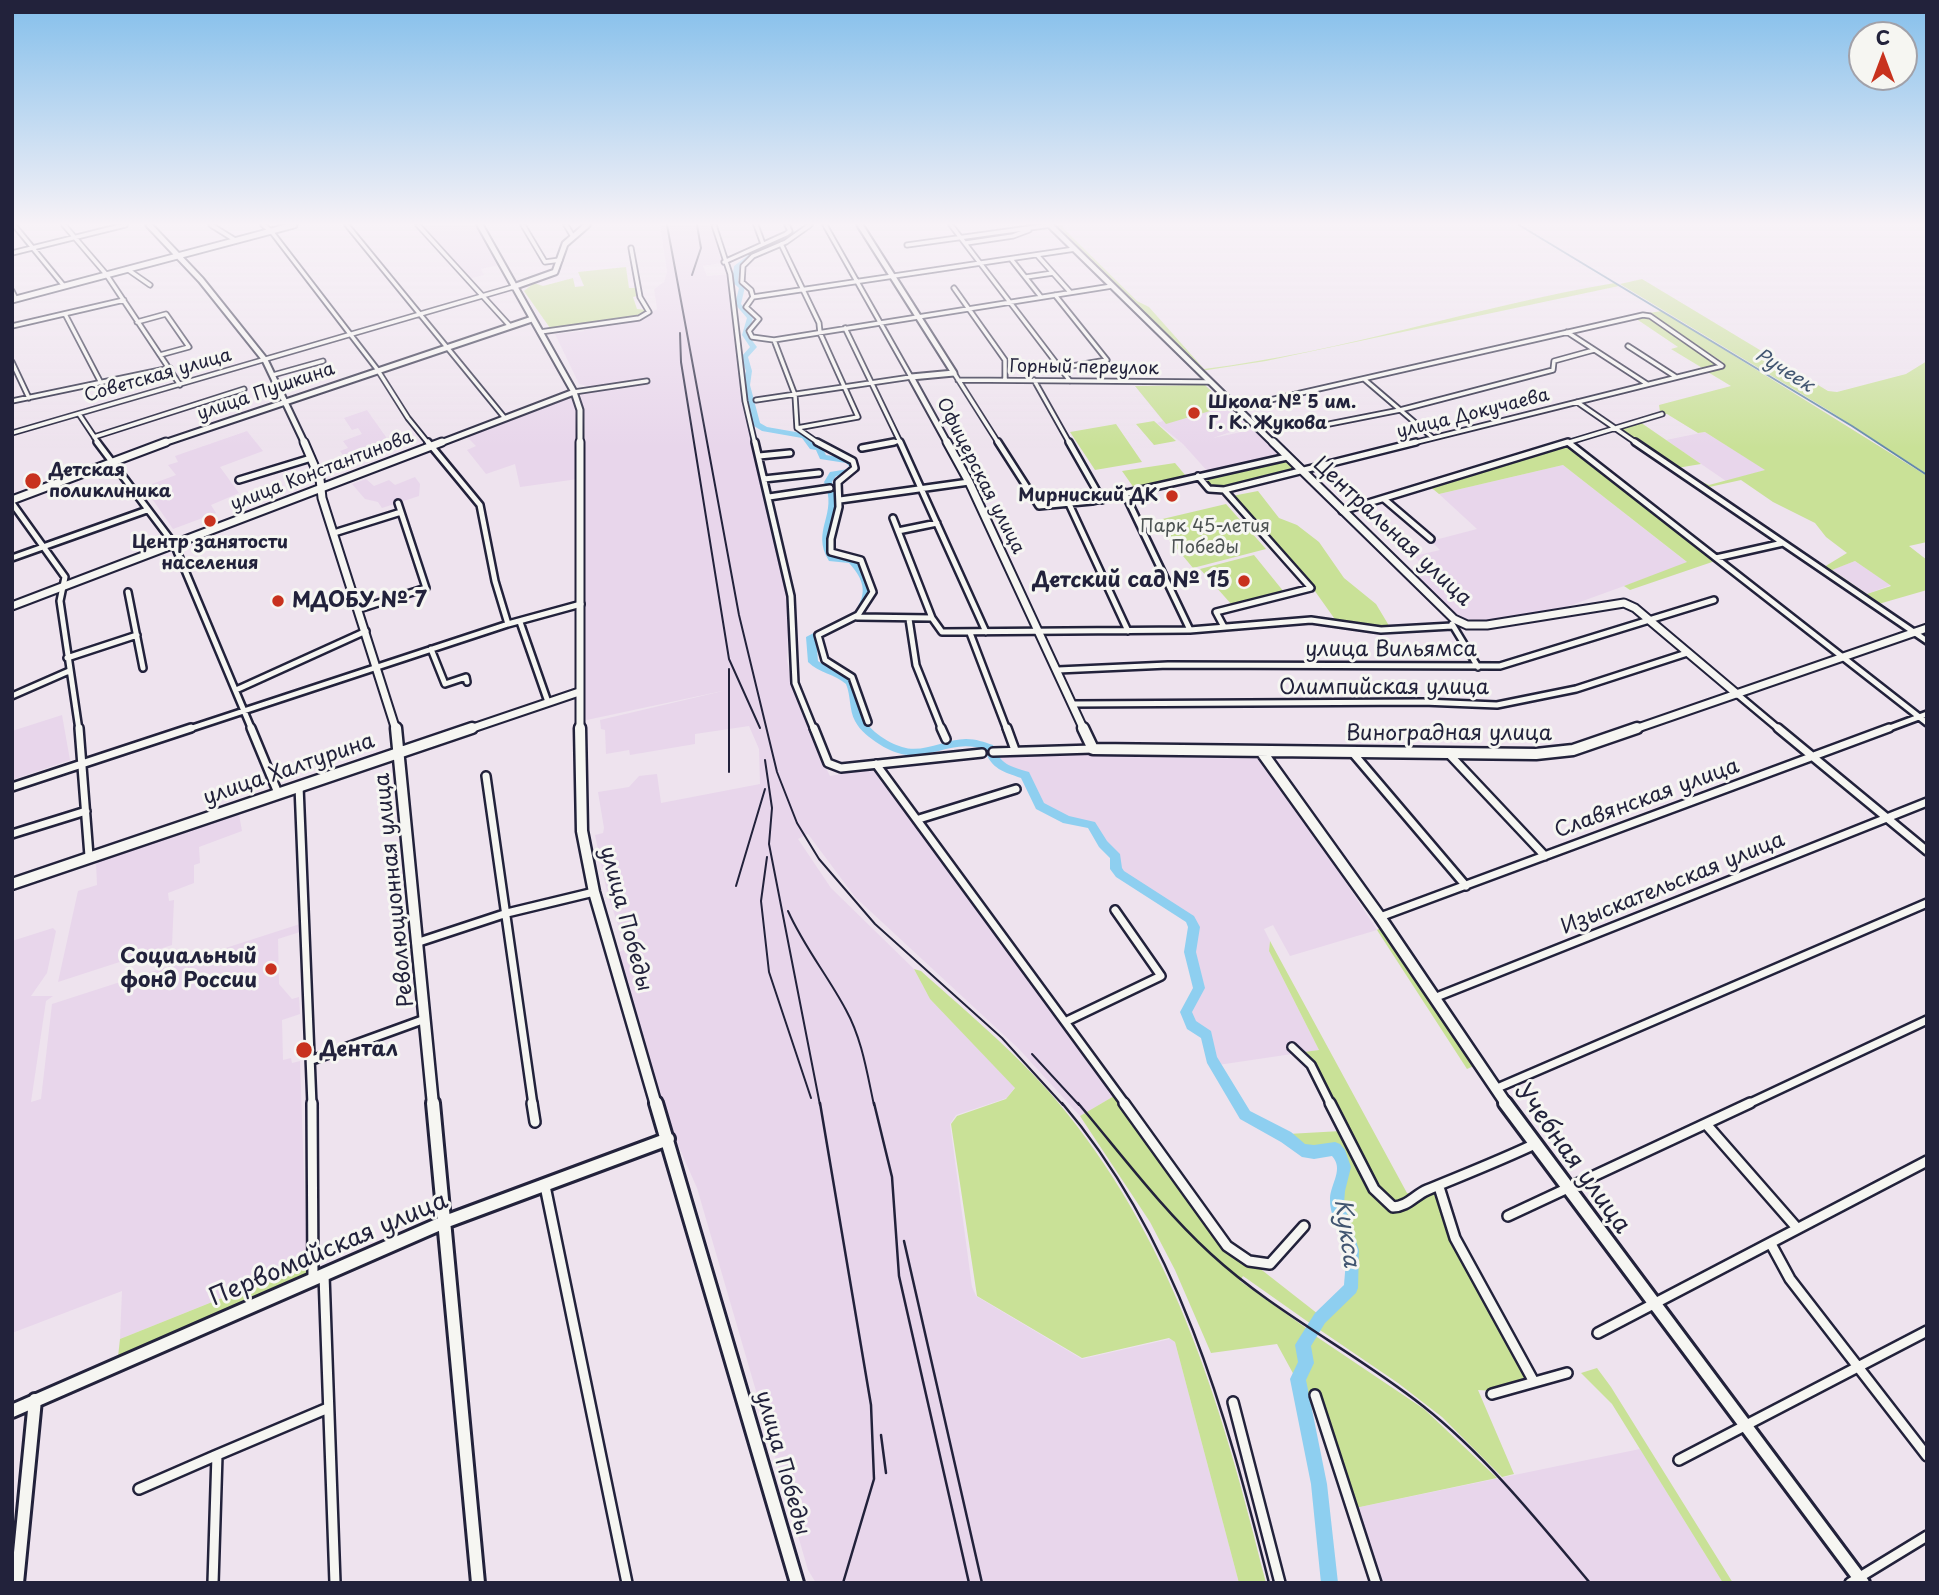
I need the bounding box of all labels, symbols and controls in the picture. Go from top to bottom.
north arrow [1848,21,1918,91]
text: С [1876,23,1890,51]
water label: Ручеек [1751,344,1817,398]
street label: Советская улица [82,345,234,407]
street label: Горный переулок [1009,356,1159,380]
street label: улица Пушкина [194,358,338,426]
street label: улица Докучаева [1395,385,1551,443]
place label: Школа № 5 им. Г. К. Жукова [1208,392,1356,434]
street label: Офицерская улица [931,394,1029,558]
marker: Школа № 5 им. Г. К. Жукова [1186,405,1202,421]
street label: улица Константинова [228,426,416,516]
street label: Центральная улица [1308,452,1476,612]
place label: Детская поликлиника [49,460,171,503]
marker: Детская поликлиника [23,471,43,491]
place label: Мирниский ДК [1018,485,1158,507]
marker: Мирниский ДК [1164,488,1180,504]
marker: Центр занятости населения [202,513,218,529]
park label: Парк 45-летия Победы [1140,516,1270,558]
place label: Центр занятости населения [132,532,288,574]
place label: Детский сад № 15 [1033,568,1230,594]
marker: Детский сад № 15 [1236,573,1252,589]
place label: МДОБУ № 7 [292,588,427,614]
marker: МДОБУ № 7 [270,593,286,609]
street label: улица Вильямса [1305,637,1477,663]
street label: Олимпийская улица [1279,675,1489,701]
street label: Виноградная улица [1346,721,1552,747]
street label: улица Халтурина [200,729,378,811]
street label: Славянская улица [1551,754,1743,844]
street label: Революционная улица [370,772,420,1008]
street label: Изыскательская улица [1557,828,1789,940]
street label: улица Победы [594,844,656,994]
place label: Социальный фонд России [120,944,257,994]
marker: Социальный фонд России [263,961,279,977]
place label: Дентал [320,1037,398,1063]
marker: Дентал [294,1040,314,1060]
street label: Учебная улица [1508,1078,1636,1240]
street label: Первомайская улица [206,1187,452,1313]
water label: Кукса [1328,1197,1364,1269]
street label: улица Победы [749,1388,815,1538]

